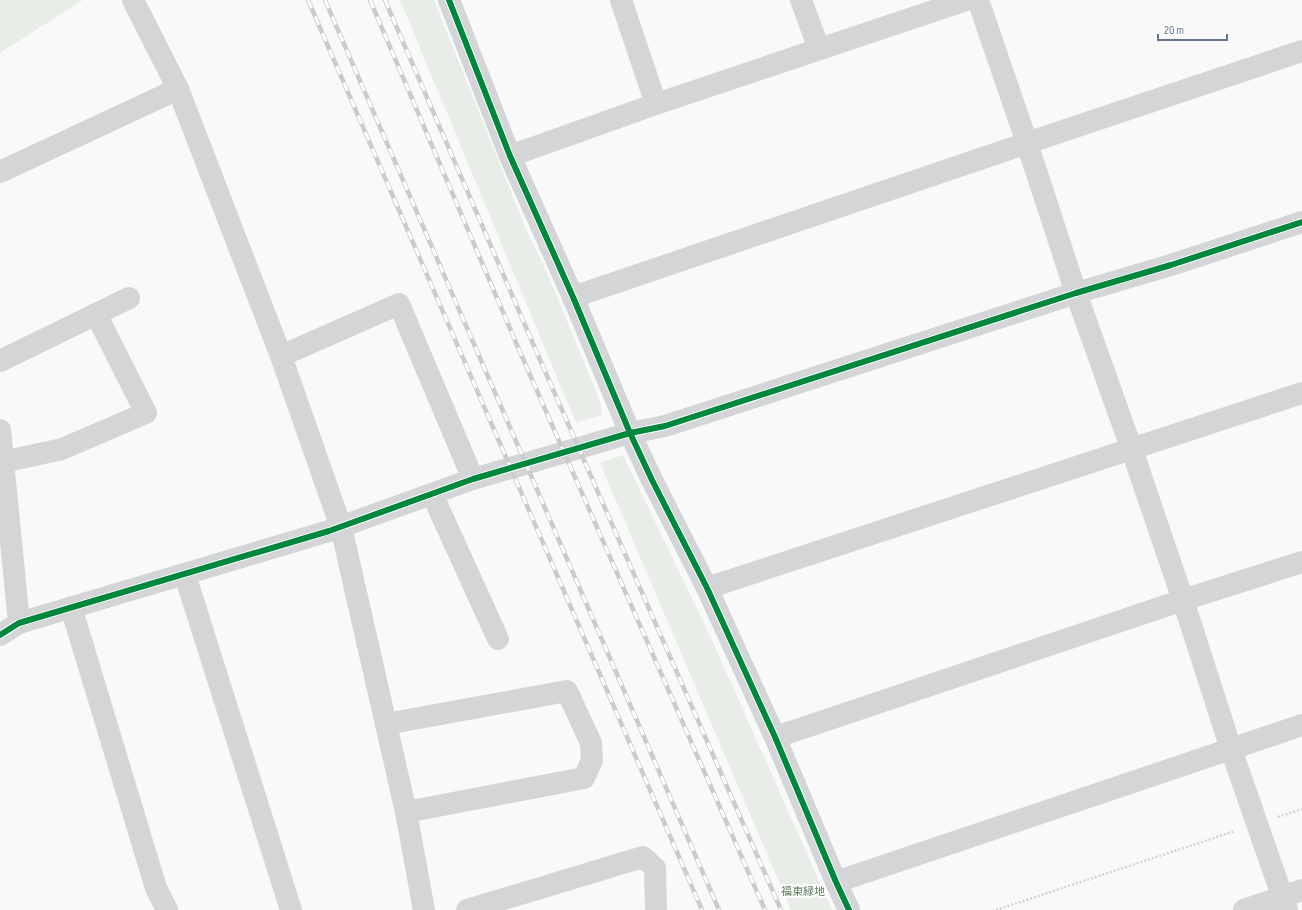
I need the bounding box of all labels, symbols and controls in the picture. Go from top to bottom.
scale bar [1158,16,1227,42]
text: 20 m [1164,23,1184,38]
park label: 福東緑地 [781,885,825,898]

